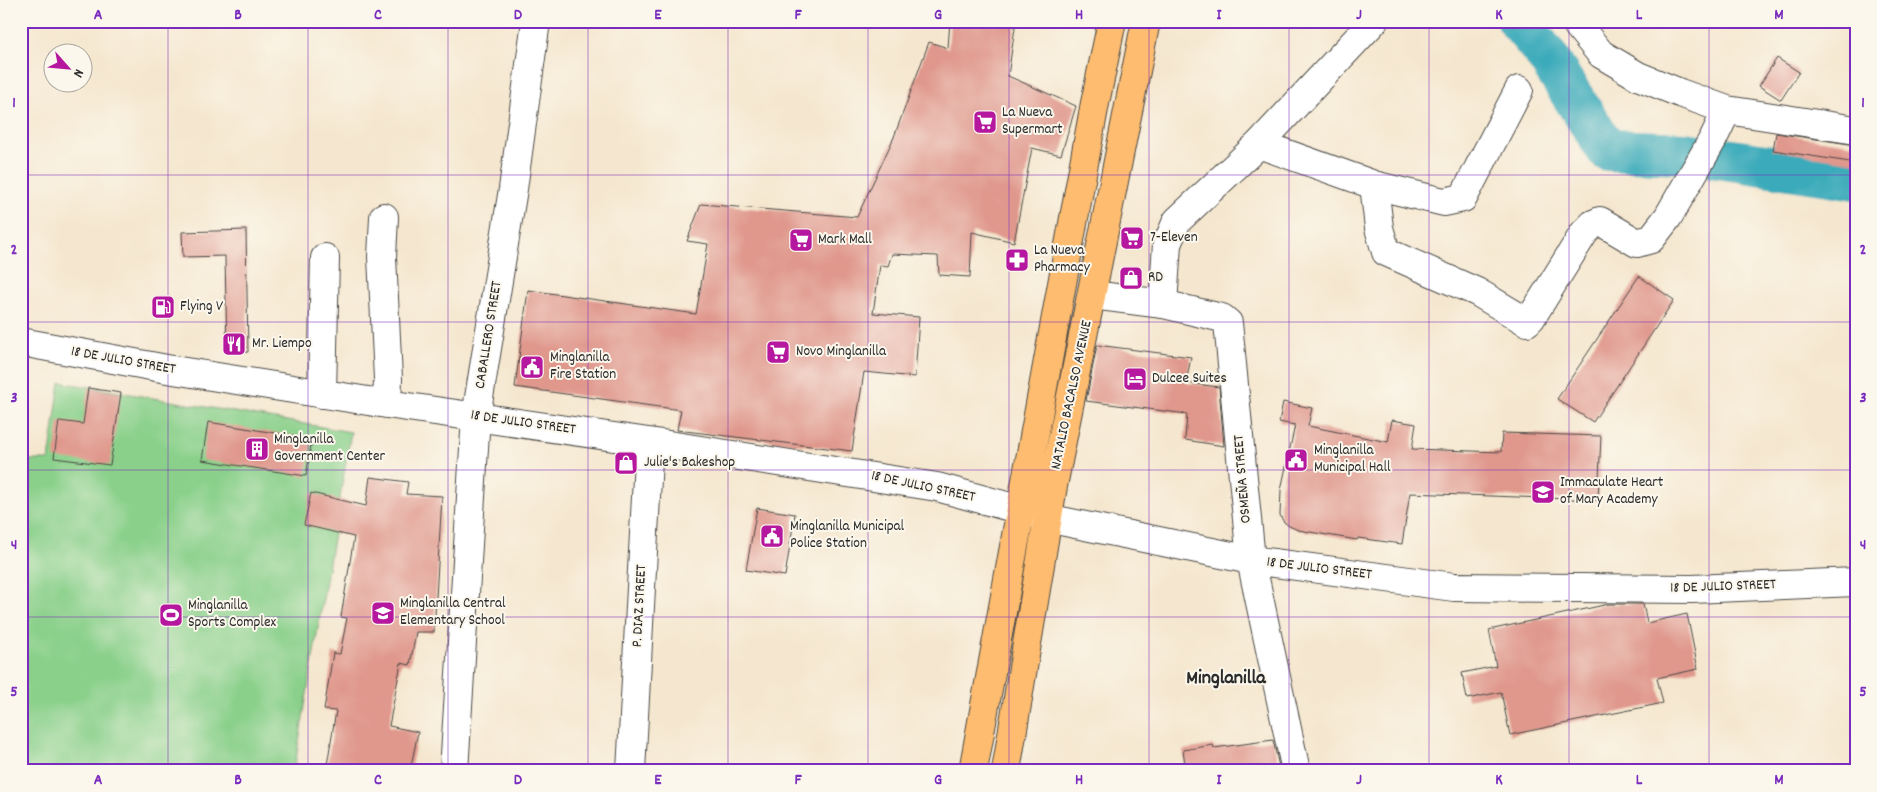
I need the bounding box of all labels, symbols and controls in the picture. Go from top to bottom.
text: A [94,4,103,27]
text: B [234,4,242,27]
text: C [374,4,382,27]
text: D [514,4,523,27]
text: E [654,4,662,27]
text: F [794,4,802,27]
text: G [934,4,942,27]
text: H [1075,4,1083,27]
text: I [1217,4,1223,27]
text: J [1356,4,1362,27]
text: K [1495,4,1503,27]
text: L [1636,4,1643,27]
text: M [1774,4,1784,27]
north arrow [42,42,92,92]
text: N [67,65,88,81]
text: 1 [12,92,16,115]
text: 1 [1861,92,1865,115]
place label: La Nueva Supermart [1002,102,1063,141]
supermarket icon: La Nueva Supermart [972,109,998,135]
supermarket icon: 7-Eleven [1119,225,1145,251]
supermarket icon: Mark Mall [788,227,814,253]
place label: 7-Eleven [1150,227,1198,249]
place label: Mark Mall [818,229,872,251]
text: 2 [11,239,18,262]
text: 2 [1860,239,1867,262]
place label: La Nueva Pharmacy [1034,240,1091,279]
pharmacy icon: La Nueva Pharmacy [1004,247,1030,273]
shop icon: RD [1118,265,1144,291]
place label: RD [1148,267,1163,289]
street label: CABALLERO STREET [470,280,508,390]
fuel station icon: Flying V [150,294,176,320]
place label: Flying V [180,296,224,318]
street label: NATALIO BACALSO AVENUE [1045,318,1099,472]
restaurant icon: Mr. Liempo [221,331,247,357]
place label: Mr. Liempo [252,333,312,355]
supermarket icon: Novo Minglanilla [765,339,791,365]
street label: 18 DE JULIO STREET [69,341,177,381]
place label: Novo Minglanilla [796,341,887,363]
place label: Minglanilla Fire Station [550,347,616,386]
public building icon: Minglanilla Fire Station [519,354,545,380]
hotel icon: Dulcee Suites [1122,366,1148,392]
place label: Dulcee Suites [1152,368,1227,390]
text: 3 [10,387,18,410]
text: 3 [1859,387,1867,410]
street label: 18 DE JULIO STREET [469,405,577,441]
place label: Minglanilla Government Center [274,429,385,468]
street label: OSMEÑA STREET [1228,434,1258,524]
building icon: Minglanilla Government Center [244,436,270,462]
place label: Minglanilla Municipal Hall [1314,440,1391,479]
public building icon: Minglanilla Municipal Hall [1283,447,1309,473]
shop icon: Julie's Bakeshop [613,450,639,476]
place label: Julie's Bakeshop [644,452,735,474]
street label: 18 DE JULIO STREET [869,465,977,509]
place label: Immaculate Heart of Mary Academy [1560,472,1664,511]
school or university icon: Immaculate Heart of Mary Academy [1530,479,1556,505]
place label: Minglanilla Municipal Police Station [790,516,905,555]
public building icon: Minglanilla Municipal Police Station [759,523,785,549]
text: 4 [11,534,17,557]
text: 4 [1860,534,1866,557]
street label: 18 DE JULIO STREET [1265,552,1373,586]
street label: P. DIAZ STREET [627,564,653,648]
street label: 18 DE JULIO STREET [1670,574,1776,600]
place label: Minglanilla Central Elementary School [400,593,506,632]
place label: Minglanilla Sports Complex [188,595,277,634]
school or university icon: Minglanilla Central Elementary School [370,600,396,626]
sports icon: Minglanilla Sports Complex [158,602,184,628]
district label: Minglanilla [1186,665,1266,693]
text: 5 [10,681,18,704]
text: 5 [1859,681,1867,704]
text: A [94,769,103,792]
text: B [234,769,242,792]
text: C [374,769,382,792]
text: D [514,769,523,792]
text: E [654,769,662,792]
text: F [794,769,802,792]
text: G [934,769,942,792]
text: H [1075,769,1083,792]
text: I [1217,769,1223,792]
text: J [1356,769,1362,792]
text: K [1495,769,1503,792]
text: L [1636,769,1643,792]
text: M [1774,769,1784,792]

